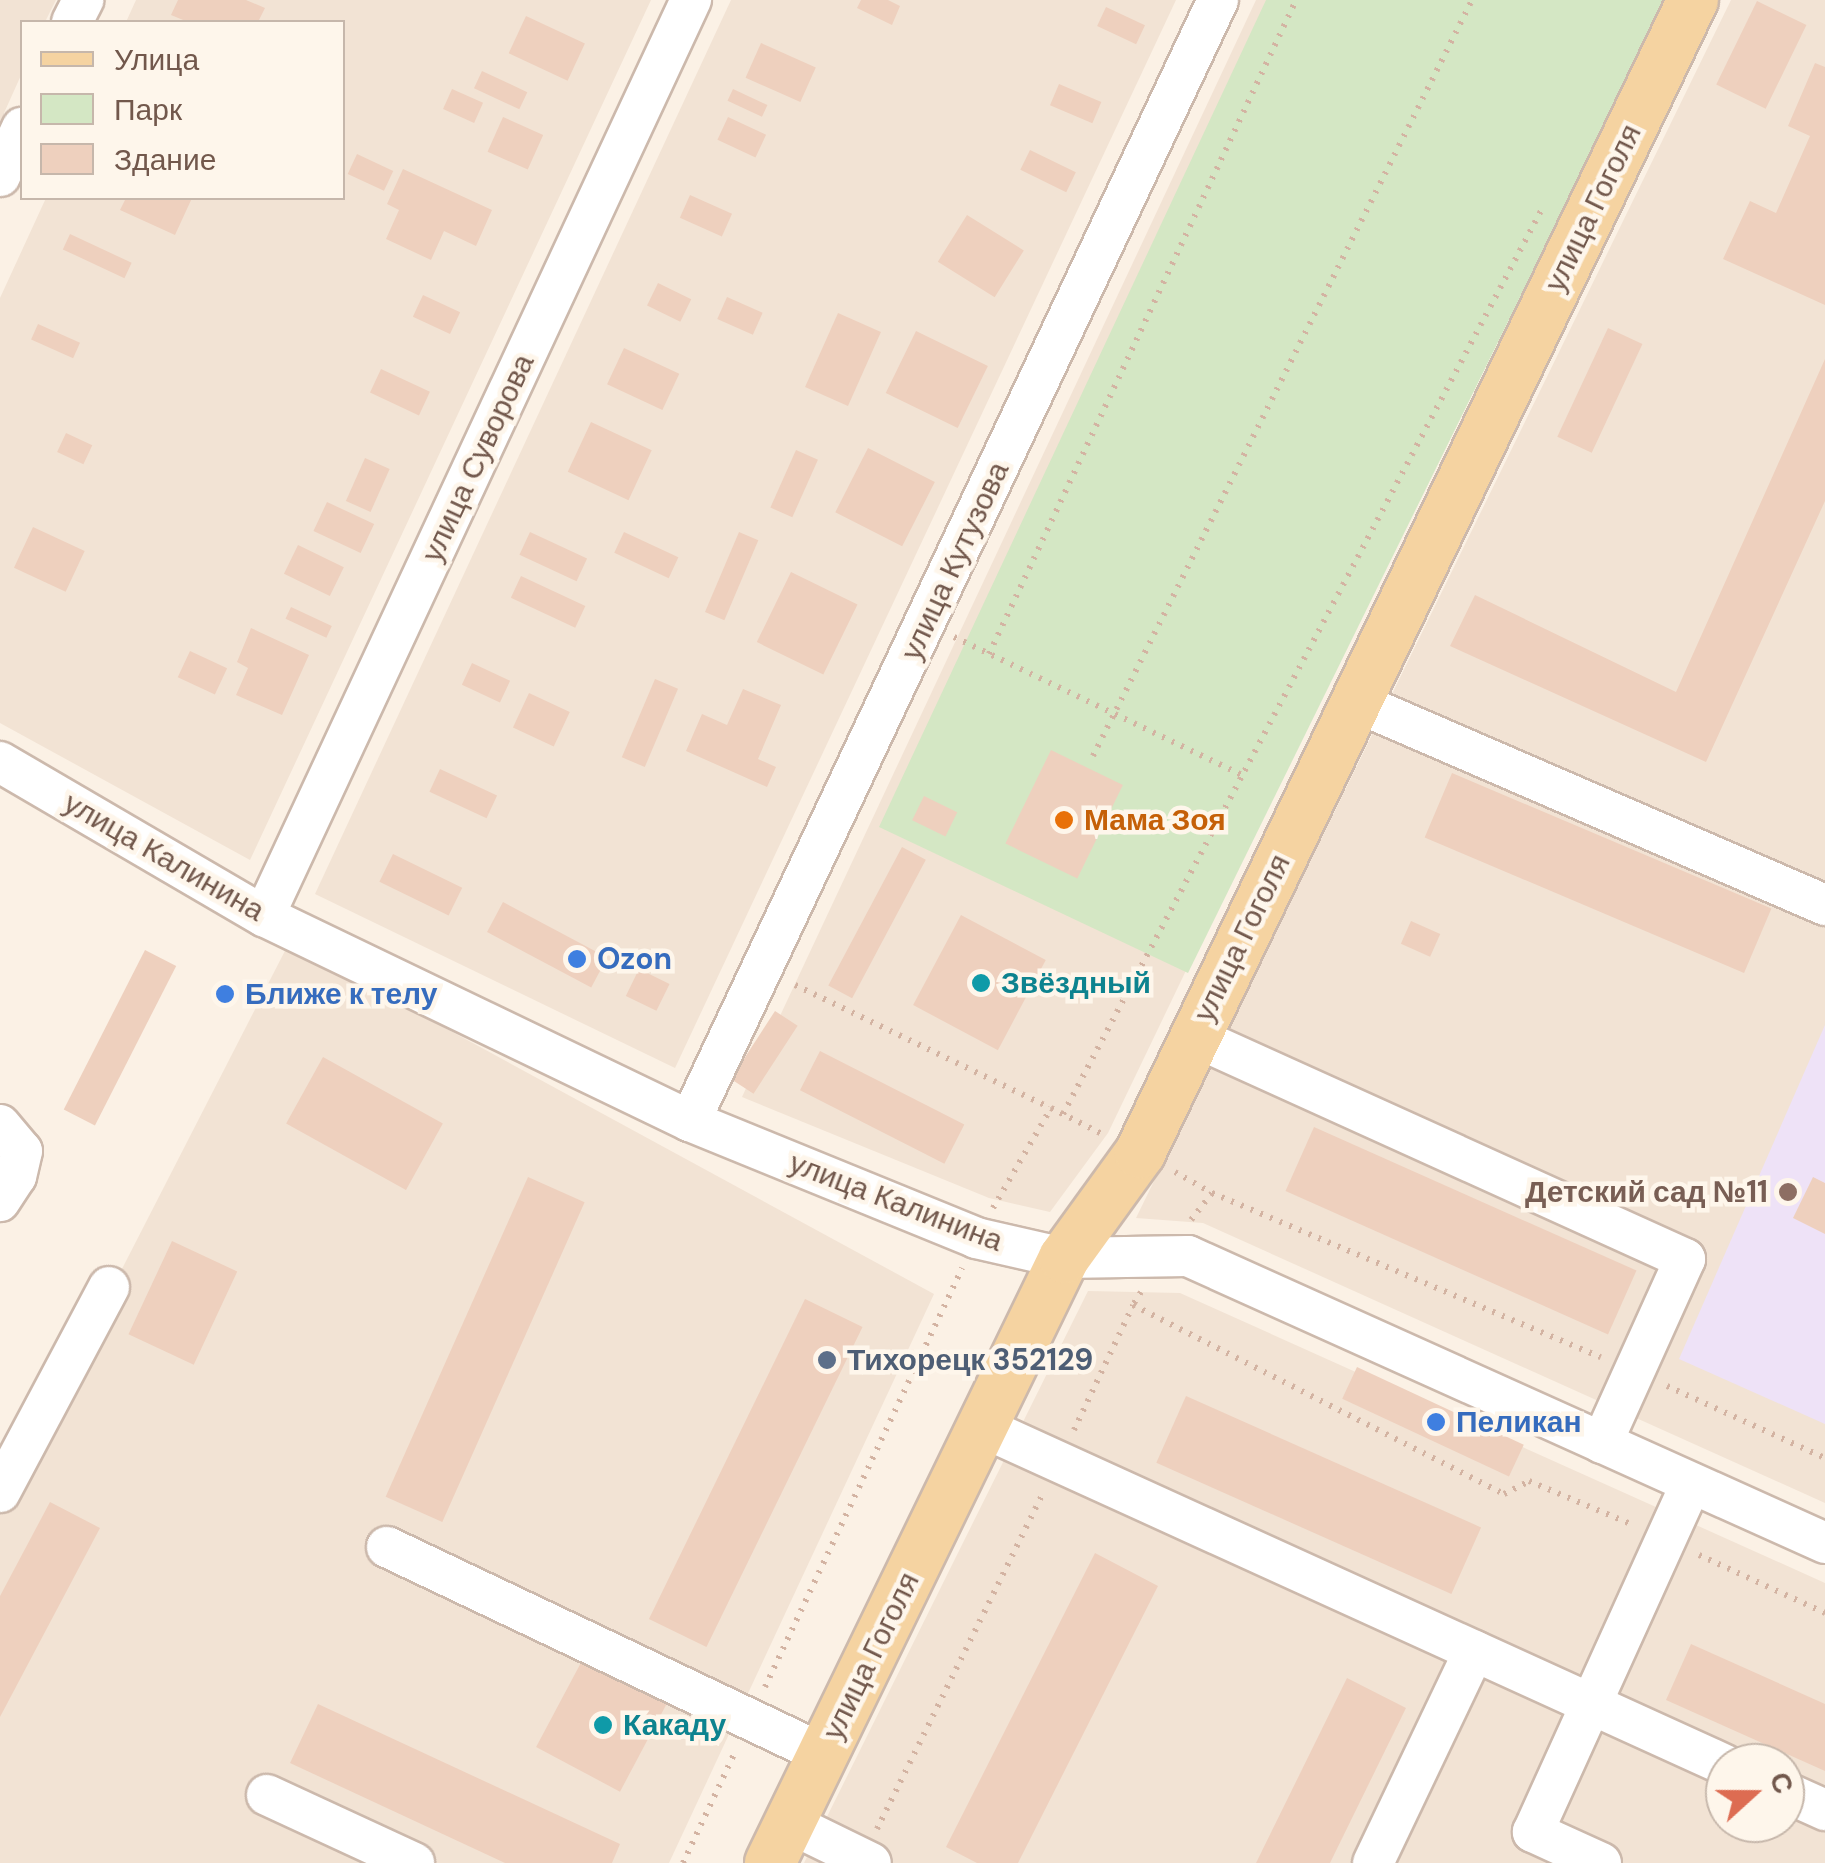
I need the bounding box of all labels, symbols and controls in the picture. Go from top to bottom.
legend [20,20,345,200]
text: Улица [114,40,199,79]
text: Парк [114,90,182,129]
street label: улица Гоголя [1537,119,1649,297]
text: Здание [114,140,216,179]
street label: улица Суворова [414,348,542,568]
street label: улица Кутузова [893,456,1017,666]
street label: улица Калинина [57,785,271,929]
place label: Мама Зоя [1084,802,1226,838]
marker: Мама Зоя [1053,809,1075,831]
street label: улица Гоголя [1186,849,1298,1027]
place label: Ozon [597,941,672,977]
marker: Ozon [566,948,588,970]
place label: Звёздный [1001,965,1151,1001]
marker: Звёздный [970,972,992,994]
place label: Ближе к телу [245,976,437,1012]
marker: Ближе к телу [214,983,236,1005]
street label: улица Калинина [784,1145,1008,1259]
place label: Детский сад №11 [1525,1174,1768,1210]
marker: Детский сад №11 [1777,1181,1799,1203]
place label: Тихорецк 352129 [847,1342,1093,1378]
marker: Тихорецк 352129 [816,1349,838,1371]
place label: Пеликан [1456,1404,1582,1440]
marker: Пеликан [1425,1411,1447,1433]
street label: улица Гоголя [815,1567,927,1745]
place label: Какаду [623,1707,726,1743]
marker: Какаду [592,1714,614,1736]
north arrow [1705,1743,1805,1843]
text: С [1761,1767,1803,1799]

